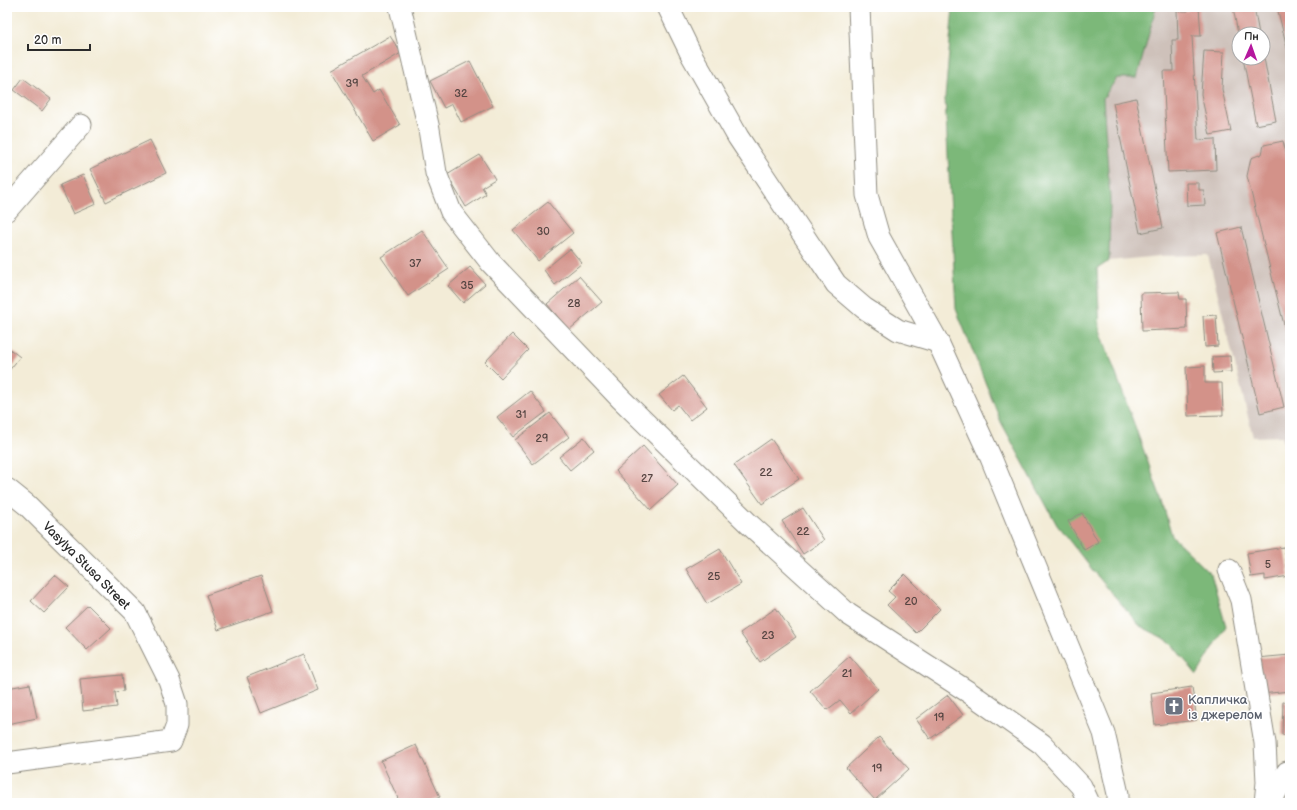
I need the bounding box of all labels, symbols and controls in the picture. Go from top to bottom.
scale bar [28,26,90,52]
north arrow [1231,26,1271,66]
text: Пн [1244,30,1259,43]
text: 20 m [34,33,61,48]
house number: 39 [345,77,359,90]
house number: 32 [454,87,468,100]
house number: 30 [536,225,550,238]
house number: 37 [409,257,422,270]
house number: 35 [460,279,474,292]
house number: 28 [568,297,580,310]
house number: 31 [515,408,527,421]
house number: 29 [536,432,548,445]
house number: 22 [760,466,773,479]
house number: 27 [641,472,654,485]
street label: Vasylya Stusa Street [39,518,134,613]
house number: 22 [797,525,810,538]
house number: 5 [1265,558,1271,571]
house number: 25 [708,570,720,583]
house number: 20 [905,595,918,608]
house number: 23 [761,629,775,642]
house number: 21 [842,667,852,680]
place label: Капличка із джерелом [1188,692,1262,723]
church icon: Капличка із джерелом [1163,695,1185,717]
house number: 19 [934,711,944,724]
house number: 19 [872,762,882,775]

